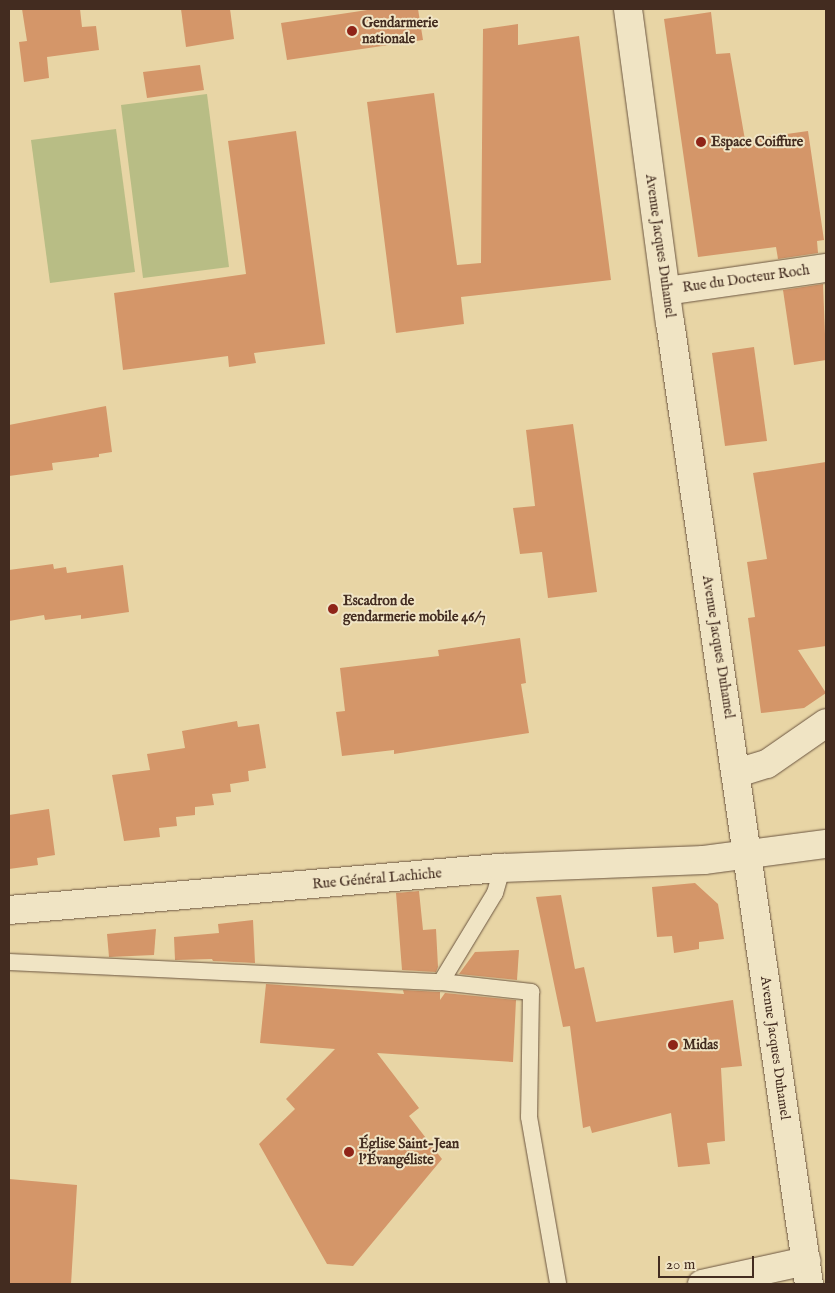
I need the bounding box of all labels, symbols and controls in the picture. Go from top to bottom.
place label: Gendarmerie nationale [362,15,438,48]
marker: Gendarmerie nationale [346,25,358,37]
place label: Espace Coiffure [711,134,803,150]
marker: Espace Coiffure [695,136,707,148]
street label: Avenue Jacques Duhamel [642,173,678,319]
street label: Rue du Docteur Roch [681,262,811,296]
street label: Avenue Jacques Duhamel [698,574,738,720]
place label: Escadron de gendarmerie mobile 46/7 [343,593,485,626]
marker: Escadron de gendarmerie mobile 46/7 [327,603,339,615]
street label: Rue Général Lachiche [312,865,442,893]
street label: Avenue Jacques Duhamel [757,975,793,1121]
place label: Midas [683,1037,718,1053]
marker: Midas [667,1039,679,1051]
place label: Église Saint-Jean l'Évangéliste [359,1136,459,1168]
marker: Église Saint-Jean l'Évangéliste [343,1146,355,1158]
scale bar [660,1246,756,1278]
text: 20 m [666,1255,695,1274]

